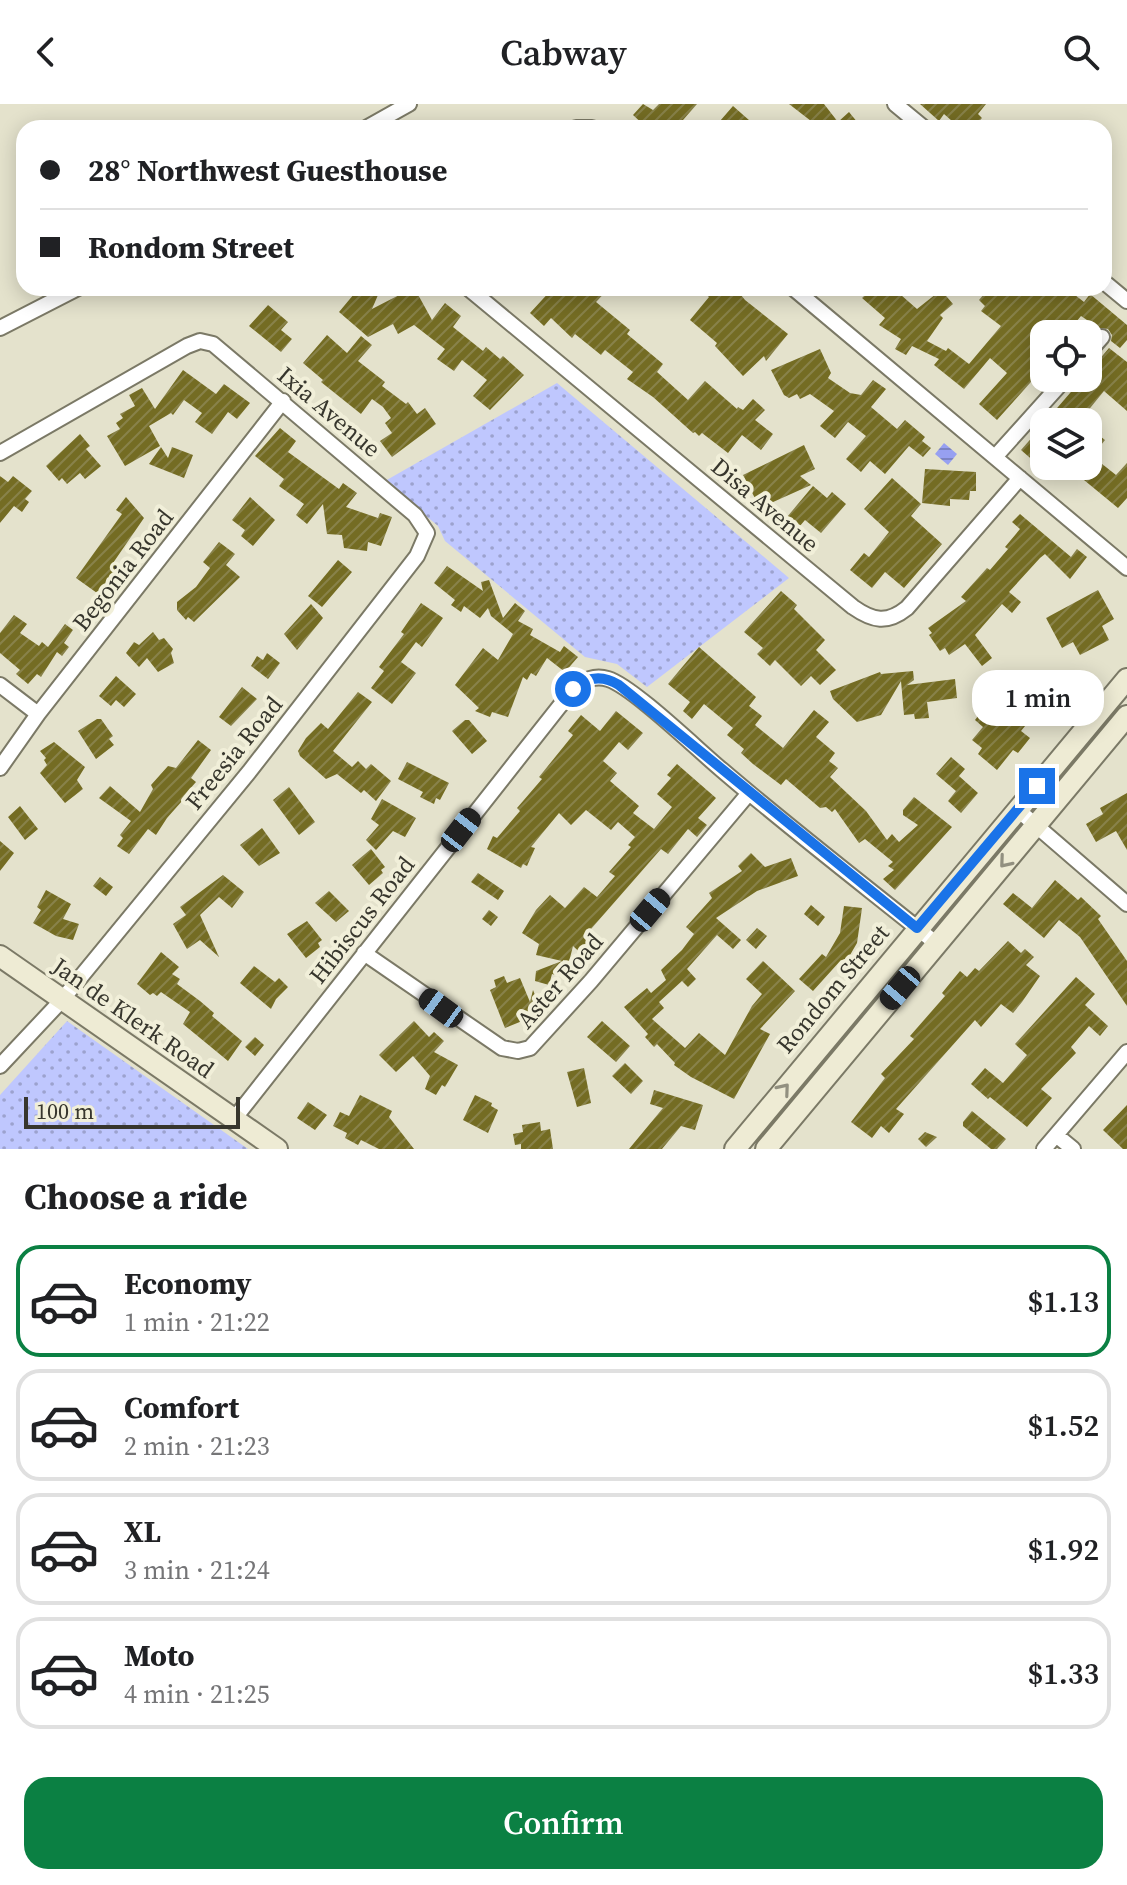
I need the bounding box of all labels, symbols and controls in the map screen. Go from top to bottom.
text: Cabway [500,28,627,77]
icon: back [24,30,68,74]
icon: search [1059,30,1103,74]
text: 28° Northwest Guesthouse [88,150,447,191]
text: Rondom Street [88,227,294,268]
map controls [1030,320,1102,480]
button: locate [1030,320,1102,392]
street label: Ixia Avenue [271,359,388,465]
button: layers [1030,408,1102,480]
street label: Disa Avenue [704,450,826,559]
street label: Begonia Road [64,501,181,638]
callout: 1 min [971,670,1103,726]
route start [555,671,591,707]
text: 1 min [1005,680,1071,716]
street label: Freesia Road [178,689,290,817]
route end [1019,768,1055,804]
car [437,804,485,856]
street label: Hibiscus Road [301,849,422,990]
one-way arrow [1000,853,1015,867]
car [625,884,675,936]
street label: Rondom Street [769,917,897,1060]
street label: Aster Road [509,926,611,1035]
street label: Jan de Klerk Road [45,949,221,1086]
car [875,962,925,1014]
car [415,984,467,1032]
one-way arrow [774,1084,789,1098]
scale bar [24,1093,240,1129]
text: 100 m [36,1096,94,1126]
text: Choose a ride [24,1172,247,1221]
text: Economy [124,1263,252,1304]
icon: car [28,1265,100,1337]
text: $1.13 [1028,1281,1099,1322]
text: 1 min · 21:22 [124,1304,270,1340]
text: Comfort [124,1387,239,1428]
icon: car [28,1389,100,1461]
text: $1.52 [1028,1405,1099,1446]
text: 2 min · 21:23 [124,1428,270,1464]
text: XL [124,1511,161,1552]
icon: car [28,1513,100,1585]
text: $1.92 [1028,1529,1099,1570]
text: 3 min · 21:24 [124,1552,270,1588]
text: Moto [124,1635,195,1676]
icon: car [28,1637,100,1709]
text: $1.33 [1028,1653,1099,1694]
text: 4 min · 21:25 [124,1676,270,1712]
button: Confirm [24,1777,1103,1869]

